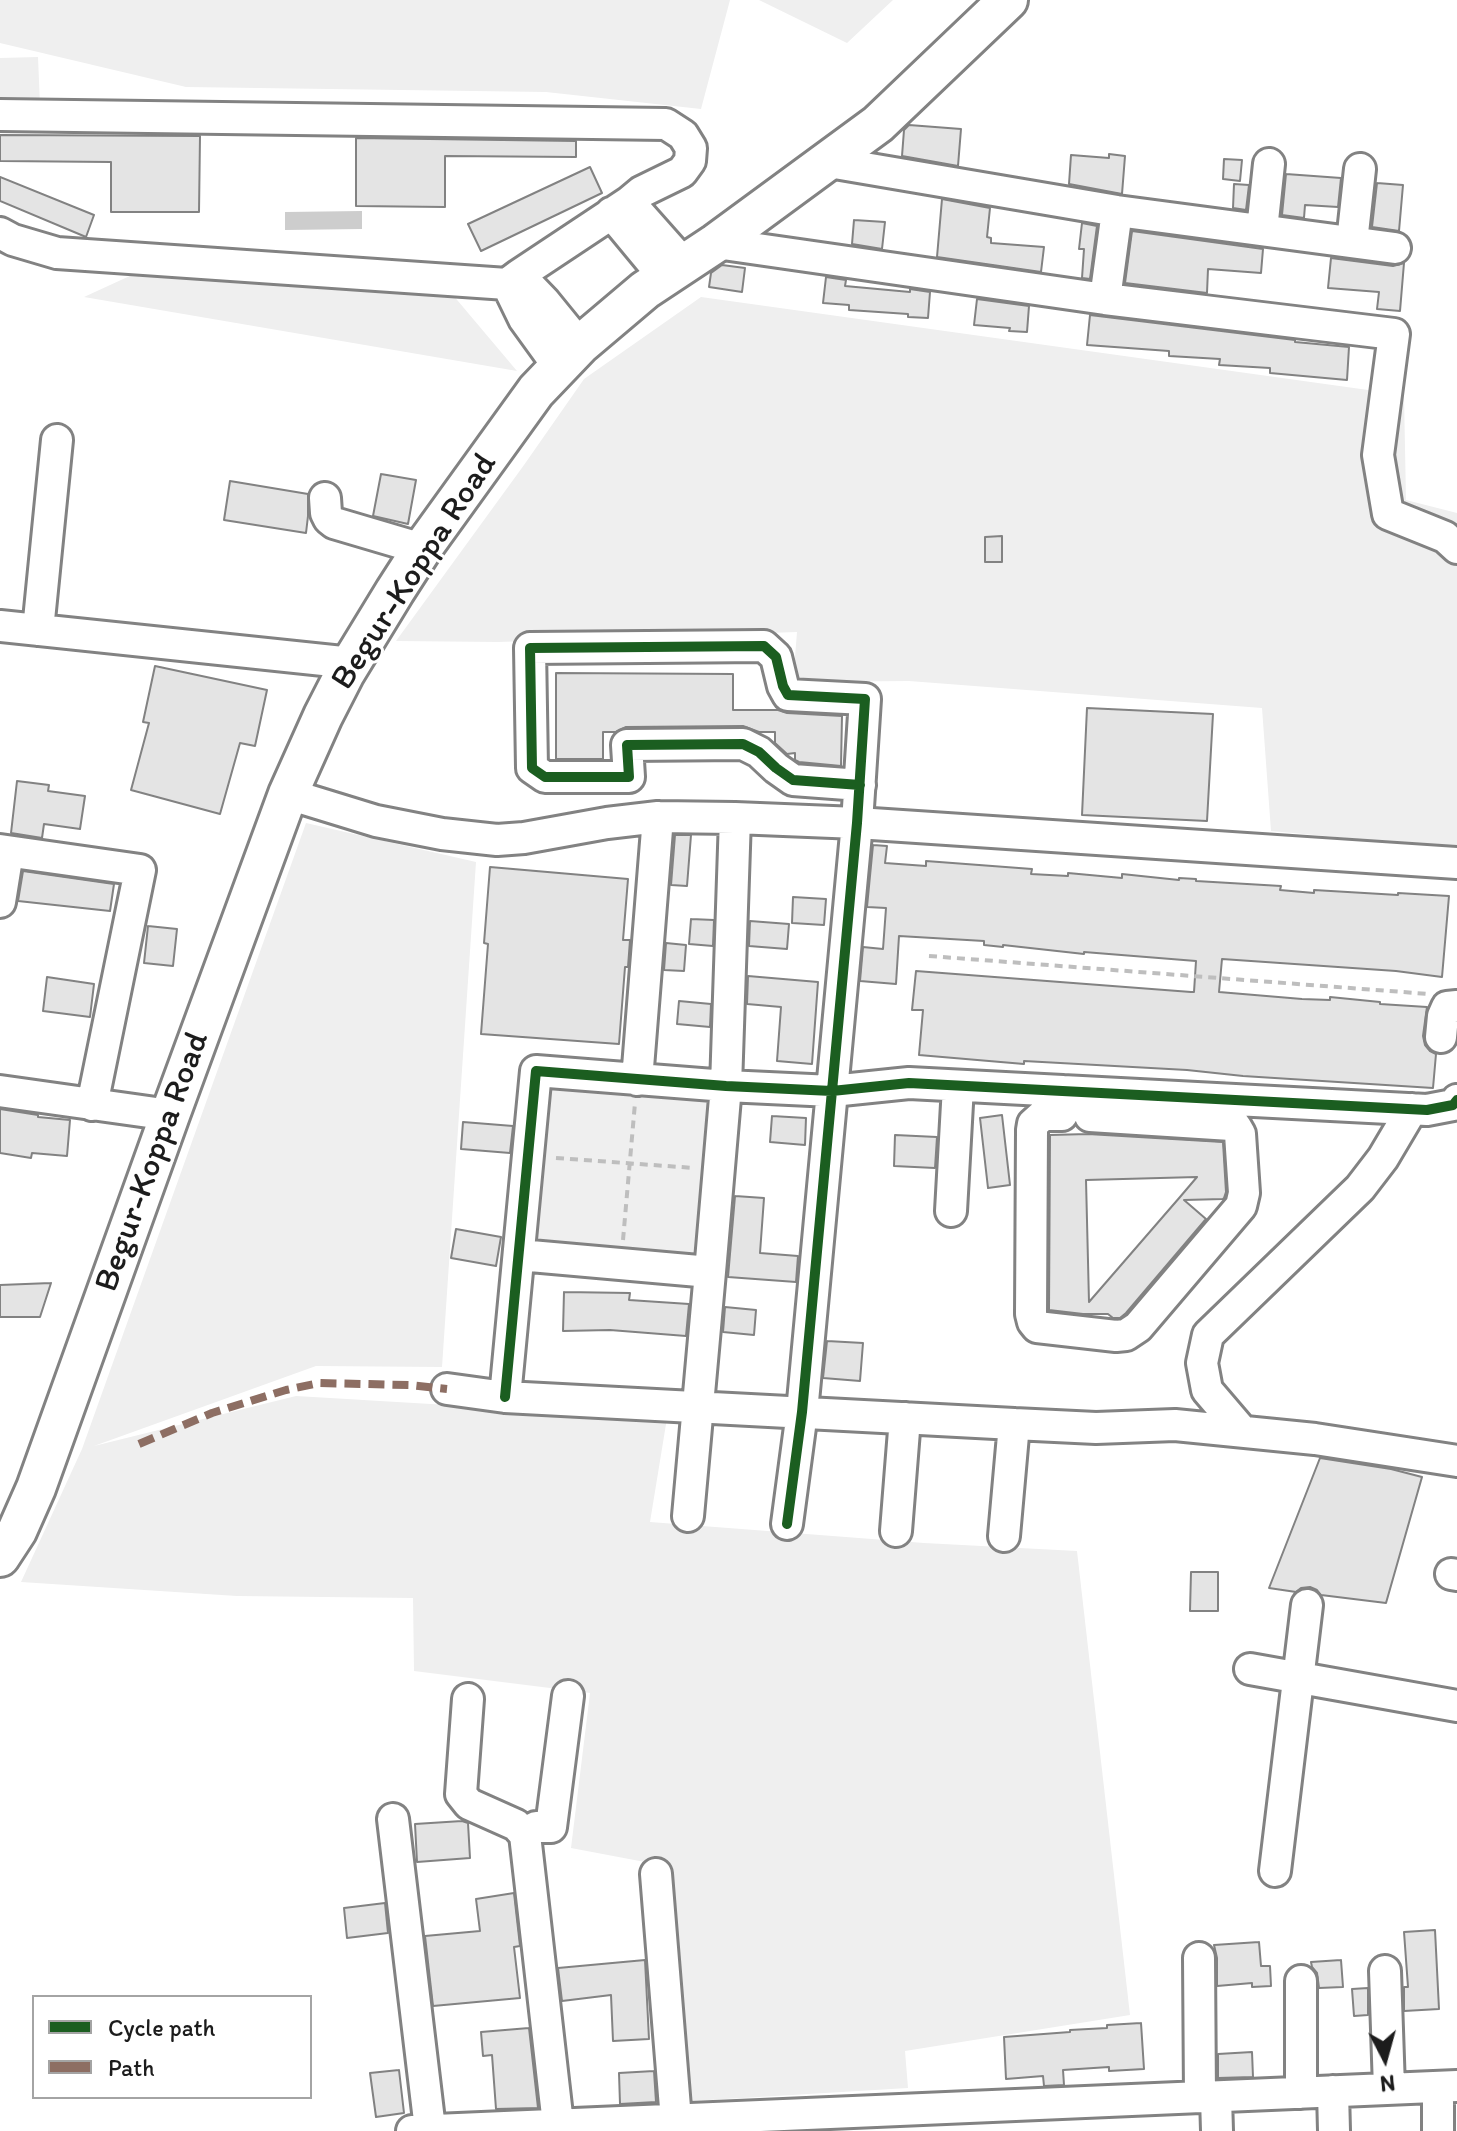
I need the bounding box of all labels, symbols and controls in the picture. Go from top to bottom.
street label: Begur-Koppa Road [323,446,507,698]
street label: Begur-Koppa Road [87,1026,219,1298]
legend [32,1995,312,2099]
text: Cycle path [108,2013,215,2042]
north arrow [1345,2019,1425,2099]
text: Path [108,2053,155,2082]
text: N [1379,2069,1396,2098]

